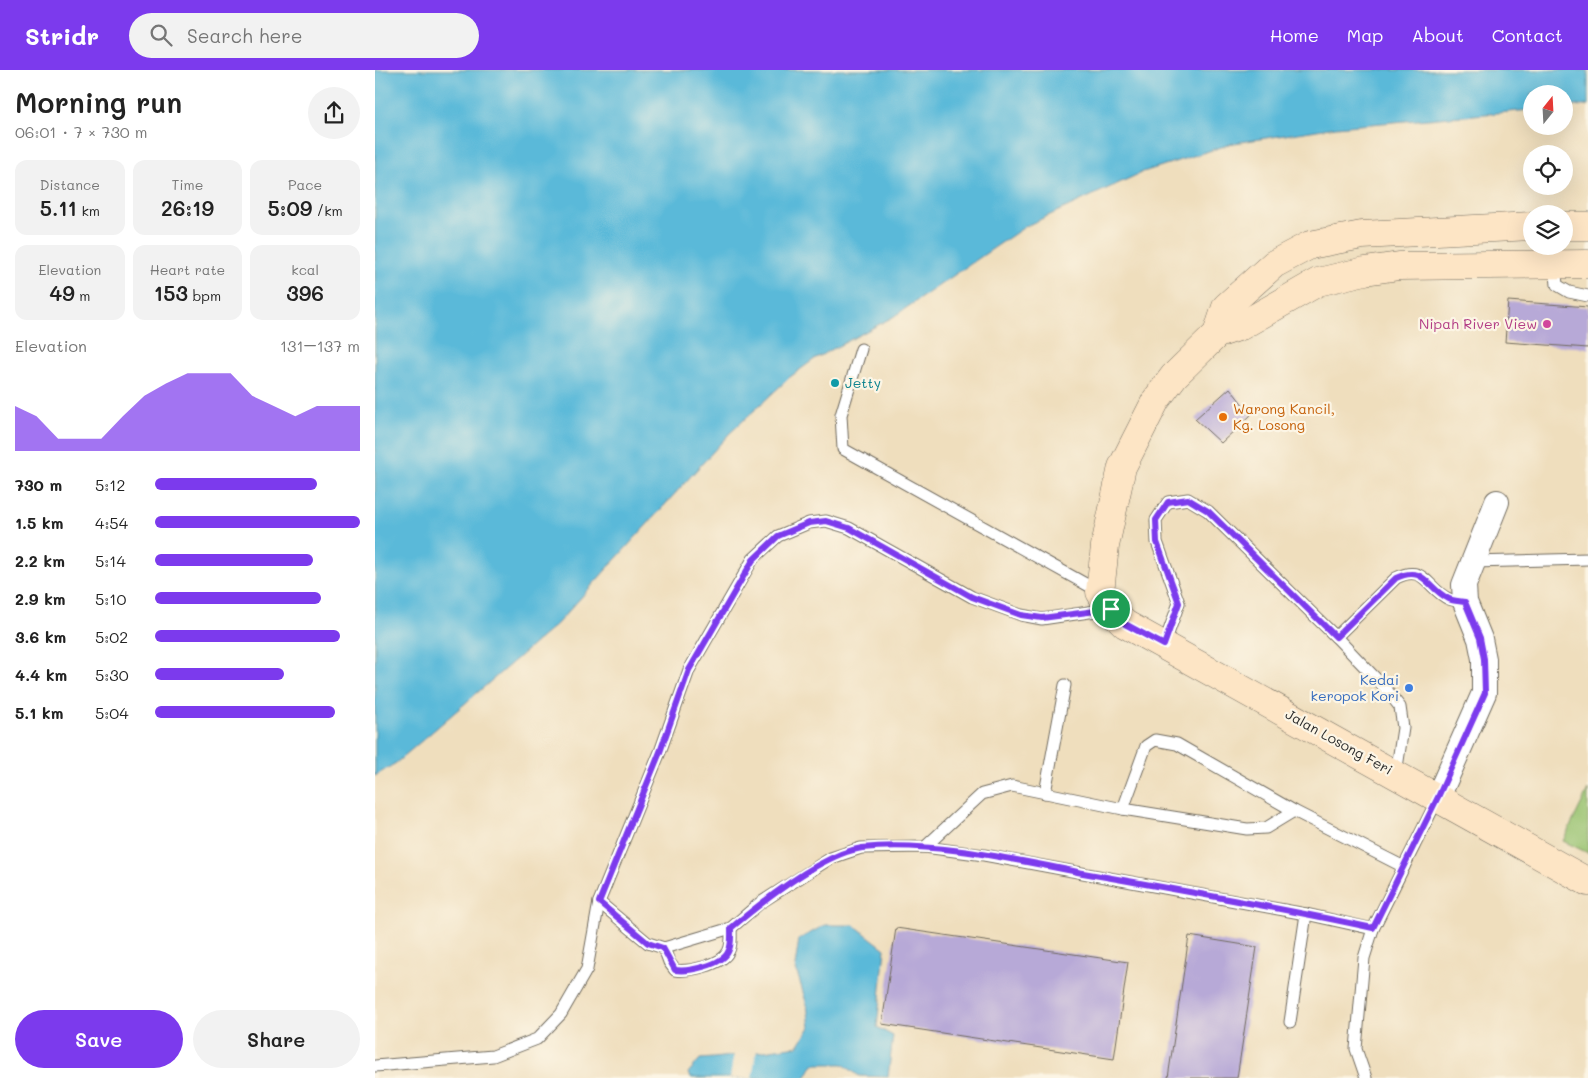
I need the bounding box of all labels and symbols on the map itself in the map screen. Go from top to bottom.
north arrow [1523,85,1573,135]
place label: Nipah River View [1419,314,1537,333]
marker: Nipah River View [1541,318,1553,330]
place label: Jetty [845,373,881,392]
marker: Jetty [829,377,841,389]
place label: Warong Kancil, Kg. Losong [1233,399,1335,434]
marker: Warong Kancil, Kg. Losong [1217,411,1229,423]
pin [1090,588,1132,630]
place label: Kedai keropok Kori [1311,670,1399,705]
marker: Kedai keropok Kori [1403,682,1415,694]
street label: Jalan Losong Feri [1282,704,1396,779]

